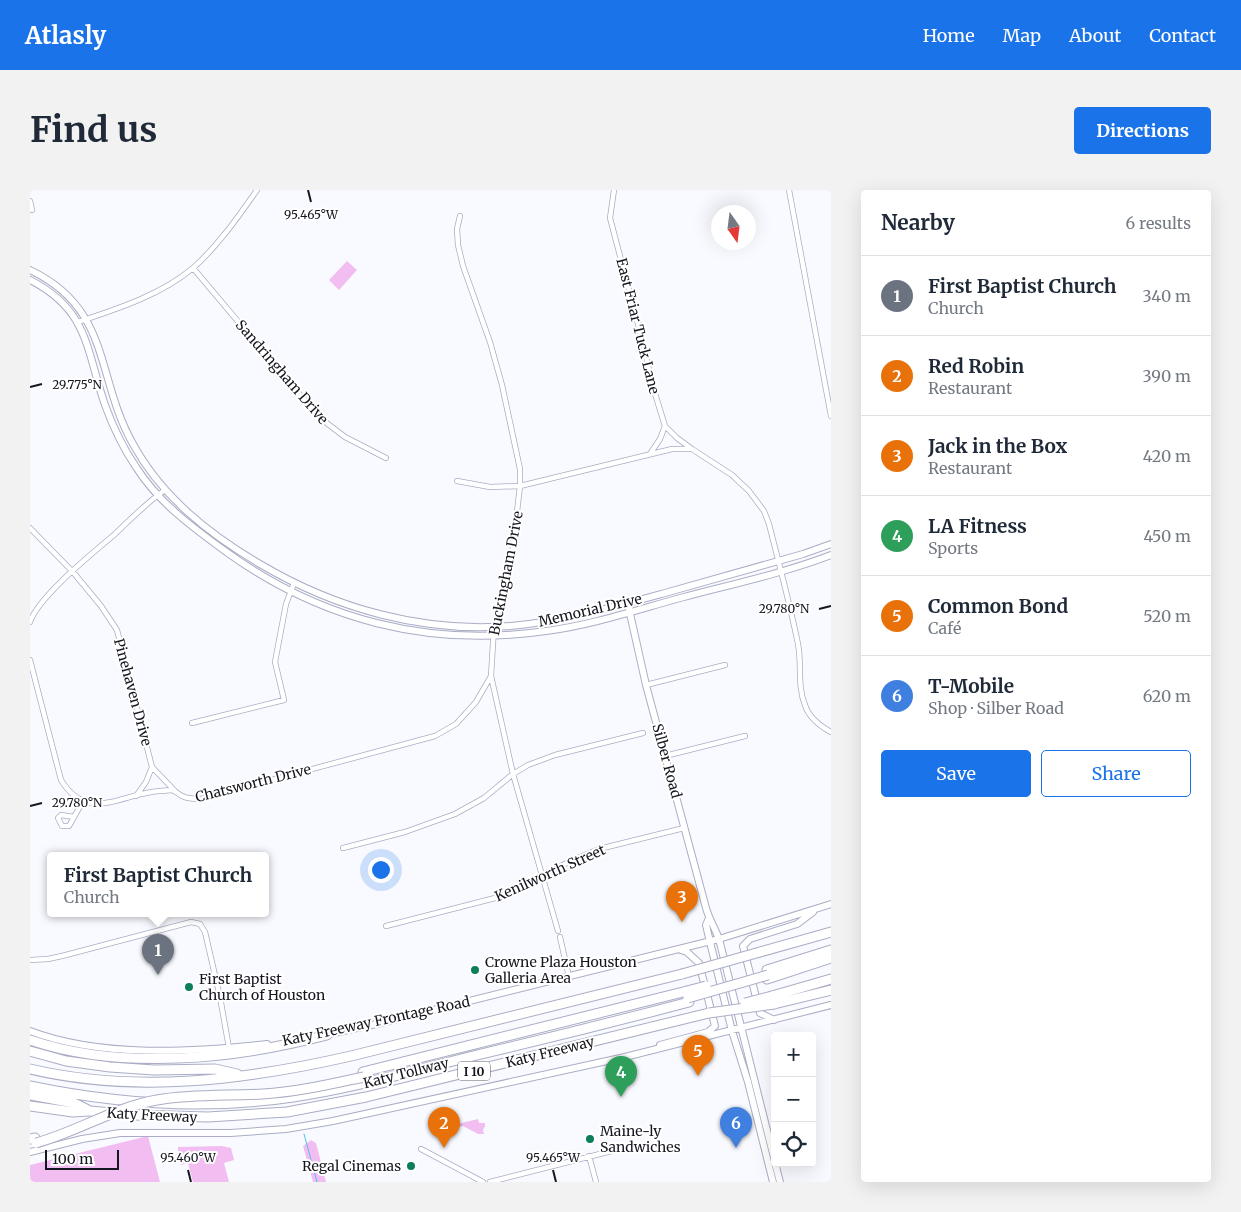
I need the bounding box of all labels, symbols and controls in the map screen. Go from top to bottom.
text: Atlasly [25,20,106,51]
text: Home [923,24,975,47]
text: Map [1003,24,1041,47]
text: About [1069,24,1121,47]
text: Contact [1149,24,1216,47]
button: Directions [1074,107,1211,154]
text: Find us [30,108,157,152]
north arrow [711,205,756,250]
text: 95.465°W [284,207,339,222]
text: Nearby [881,209,955,236]
text: 6 results [1126,213,1191,233]
street label: East Friar Tuck Lane [612,256,664,396]
text: First Baptist Church [928,274,1116,298]
text: 1 [893,286,901,306]
text: 340 m [1142,286,1191,306]
text: Church [928,298,984,318]
street label: Sandringham Drive [232,316,332,428]
text: Red Robin [928,354,1024,378]
text: 2 [892,366,902,386]
text: 390 m [1143,366,1191,386]
text: 29.775°N [52,377,102,392]
text: Restaurant [928,378,1012,398]
text: Jack in the Box [928,434,1067,458]
text: 3 [892,446,902,466]
text: 420 m [1143,446,1191,466]
text: Restaurant [928,458,1012,478]
street label: Buckingham Drive [485,509,527,637]
text: LA Fitness [928,514,1027,538]
text: 4 [892,526,902,546]
text: 450 m [1143,526,1191,546]
text: Sports [928,538,978,558]
street label: Memorial Drive [537,589,643,631]
text: Common Bond [928,594,1068,618]
text: 29.780°N [759,601,810,616]
text: 5 [892,606,902,626]
text: 520 m [1143,606,1191,626]
text: Café [928,618,961,638]
street label: Pinehaven Drive [110,636,156,748]
text: T-Mobile [928,674,1014,698]
text: 6 [892,686,902,706]
text: 620 m [1143,686,1191,706]
text: Shop · Silber Road [928,698,1064,718]
street label: Silber Road [648,722,686,801]
button: Save [881,750,1031,797]
button: Share [1041,750,1191,797]
street label: Chatsworth Drive [193,760,313,806]
text: 29.780°N [52,795,103,810]
street label: Kenilworth Street [492,840,609,905]
popup [47,852,269,917]
your location [368,857,394,883]
text: First Baptist Church [64,863,252,887]
pin: 3 [666,881,698,922]
text: Church [64,887,120,907]
pin: 1 [142,934,174,975]
place label: Crowne Plaza Houston Galleria Area [485,953,637,987]
marker: Crowne Plaza Houston Galleria Area [469,964,481,976]
place label: First Baptist Church of Houston [199,970,325,1004]
marker: First Baptist Church of Houston [183,981,195,993]
street label: Katy Freeway Frontage Road [281,992,472,1050]
street label: Katy Freeway [504,1032,597,1072]
map controls [771,1032,816,1167]
button: + [771,1032,816,1077]
pin: 5 [682,1035,714,1076]
street label: Katy Tollway [361,1053,451,1092]
pin: 4 [605,1056,637,1097]
road number: I 10 [458,1061,490,1080]
button: − [771,1077,816,1122]
street label: Katy Freeway [106,1104,199,1126]
pin: 2 [428,1107,460,1148]
pin: 6 [720,1107,752,1148]
place label: Maine-ly Sandwiches [600,1122,681,1156]
button: locate [771,1122,816,1167]
marker: Maine-ly Sandwiches [584,1133,596,1145]
scale bar [45,1147,119,1170]
text: 100 m [52,1150,93,1168]
text: 95.460°W [160,1150,217,1165]
text: 95.465°W [526,1150,581,1165]
place label: Regal Cinemas [302,1157,401,1175]
marker: Regal Cinemas [405,1160,417,1172]

